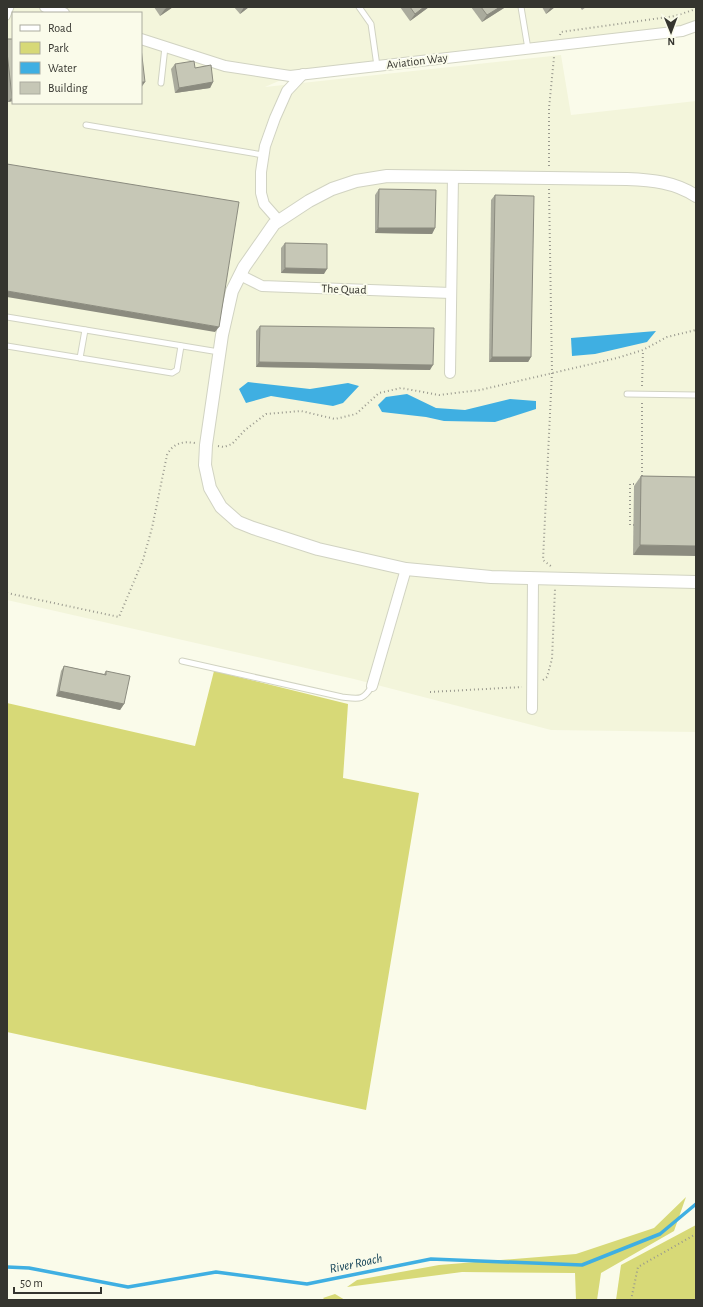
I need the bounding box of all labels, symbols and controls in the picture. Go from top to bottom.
legend [12,12,142,104]
north arrow [651,12,691,52]
text: Road [48,22,72,34]
text: N [667,36,675,47]
text: Park [48,42,69,54]
street label: Aviation Way [386,51,448,72]
text: Water [48,62,77,74]
text: Building [48,82,88,94]
street label: The Quad [321,282,367,297]
water label: River Roach [328,1252,384,1276]
scale bar [14,1269,101,1295]
text: 50 m [20,1277,43,1289]

